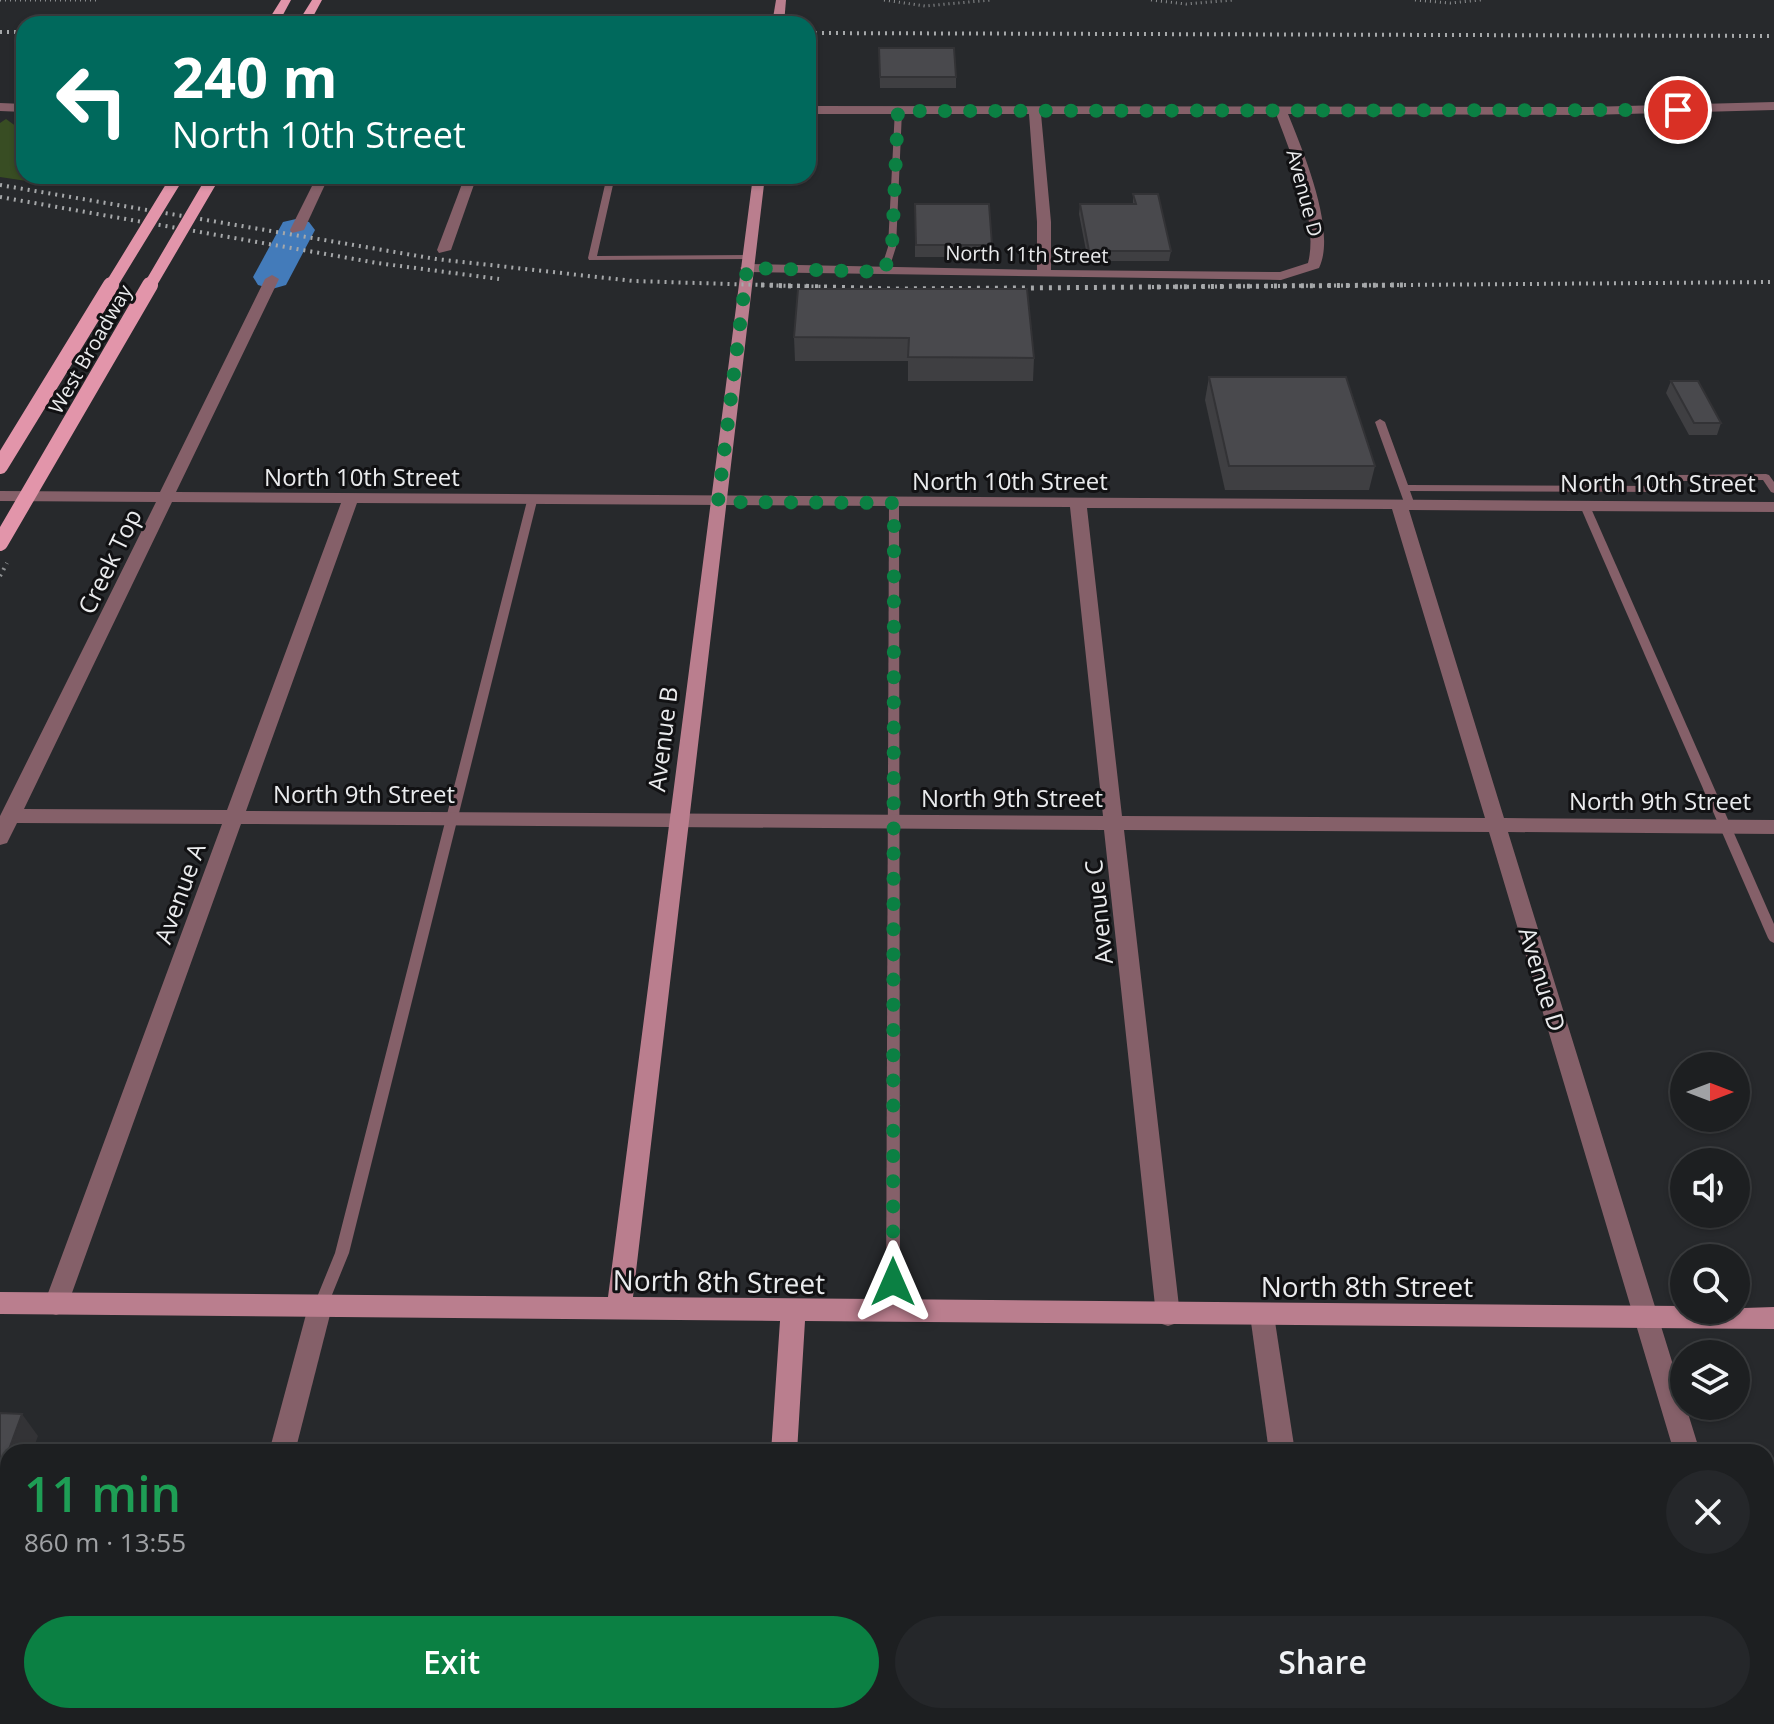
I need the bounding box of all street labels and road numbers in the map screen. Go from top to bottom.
street label: Avenue D [1280,146,1330,240]
street label: North 11th Street [945,239,1109,269]
street label: West Broadway [42,279,138,418]
street label: North 10th Street [264,460,460,493]
street label: North 10th Street [912,464,1108,497]
street label: North 10th Street [1560,466,1756,499]
street label: Creek Top [69,503,149,619]
street label: Avenue B [639,685,685,793]
street label: North 9th Street [273,777,455,810]
street label: North 9th Street [921,781,1103,814]
street label: North 9th Street [1569,784,1751,817]
street label: Avenue A [146,837,213,948]
street label: Avenue C [1076,858,1120,966]
street label: Avenue D [1512,923,1574,1035]
street label: North 8th Street [612,1260,826,1302]
street label: North 8th Street [1261,1267,1473,1305]

